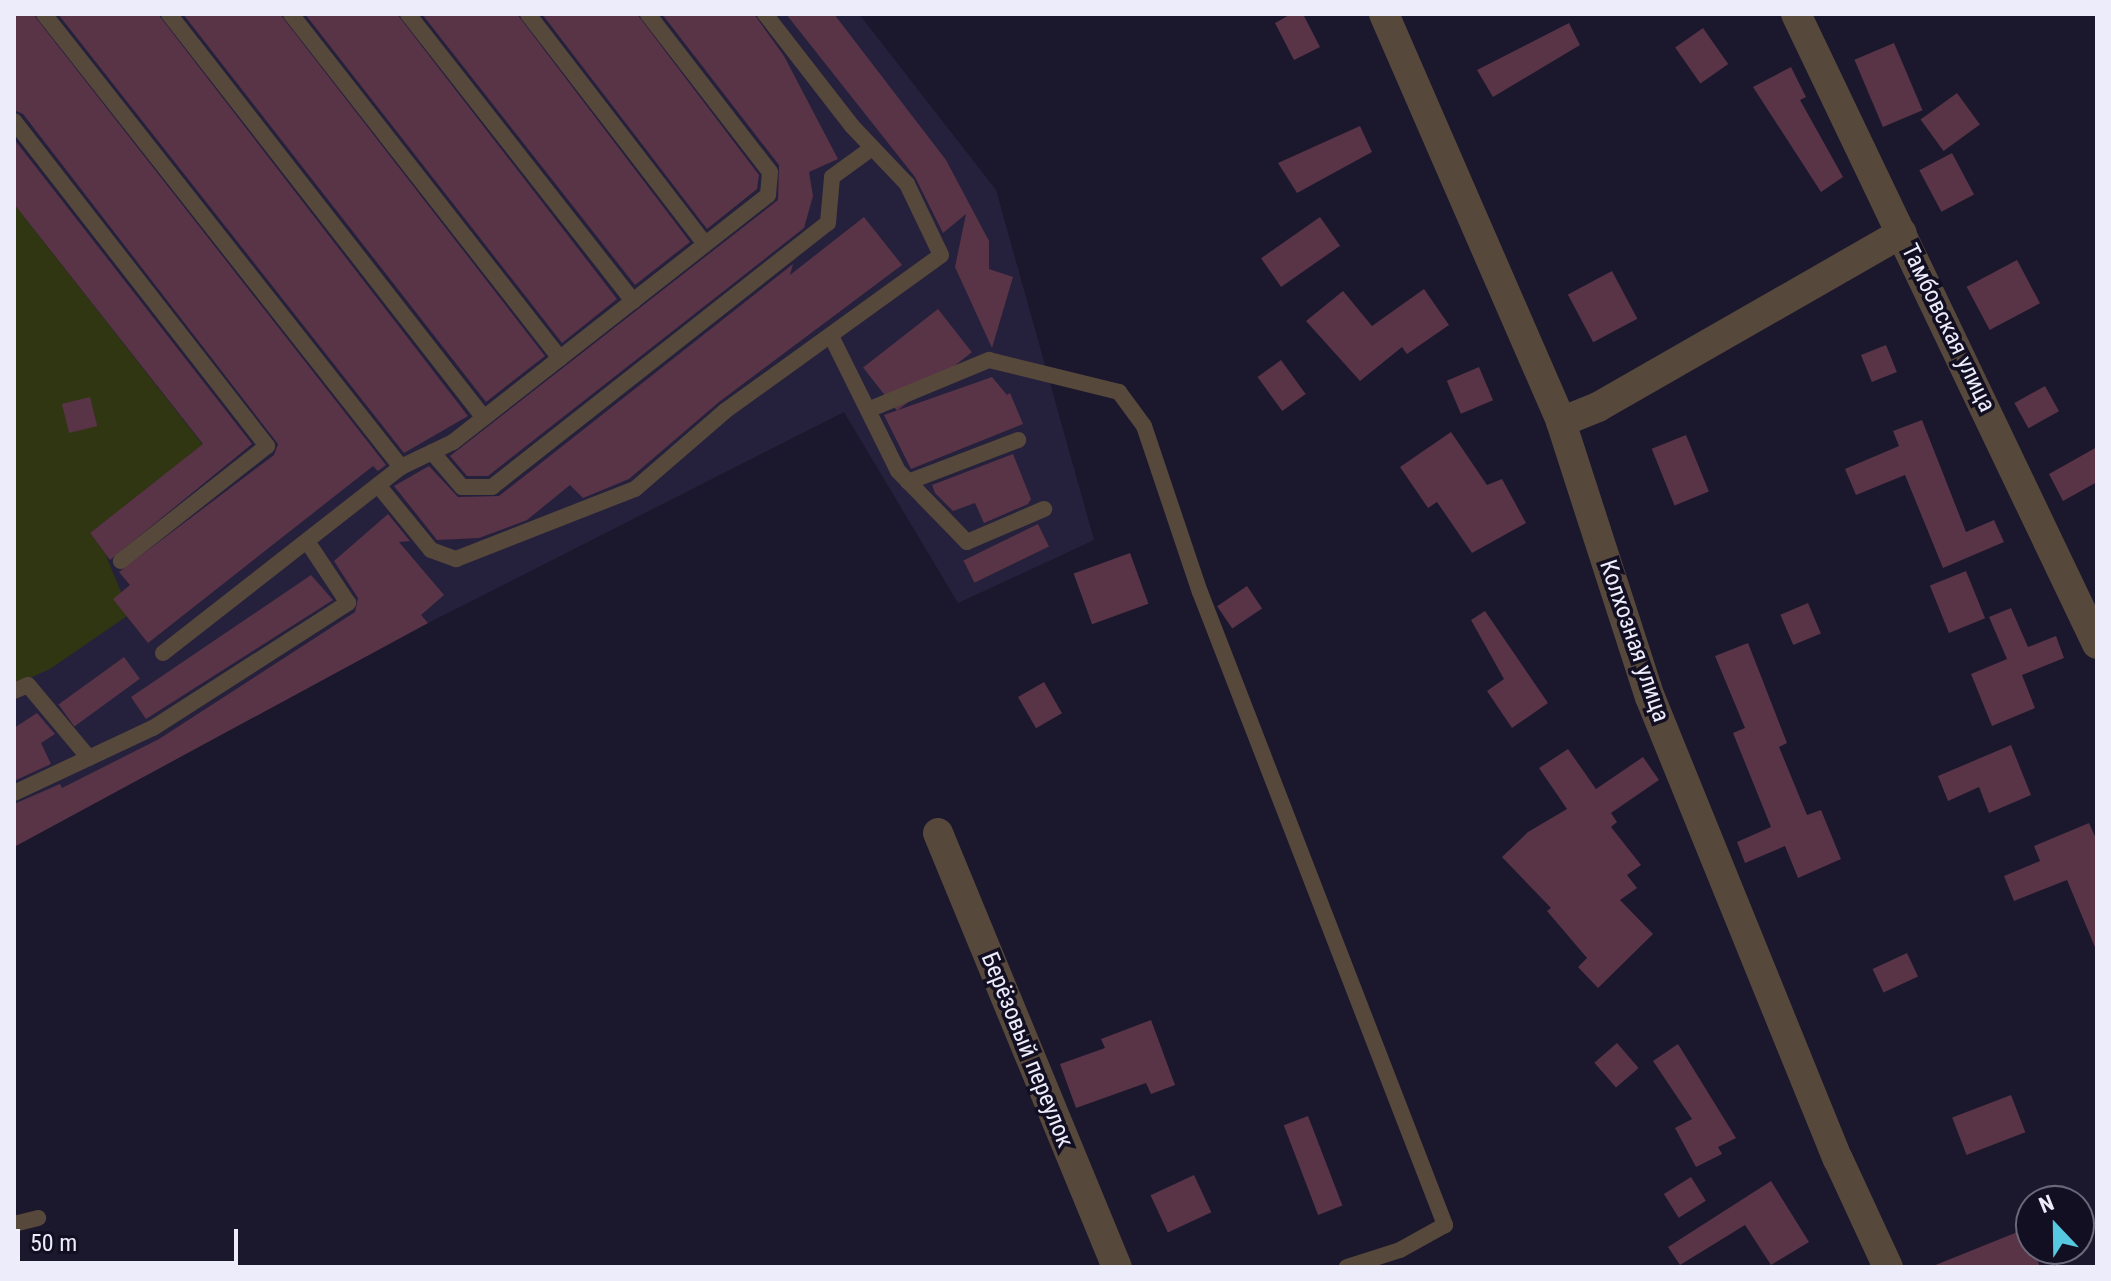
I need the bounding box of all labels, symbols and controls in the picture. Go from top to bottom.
street label: Тамбовская улица [1895,239,2001,417]
street label: Колхозная улица [1593,556,1675,726]
street label: Берёзовый переулок [975,948,1079,1152]
north arrow [2015,1185,2095,1265]
text: N [2036,1190,2057,1218]
scale bar [20,1213,242,1263]
text: 50 m [30,1229,77,1257]

